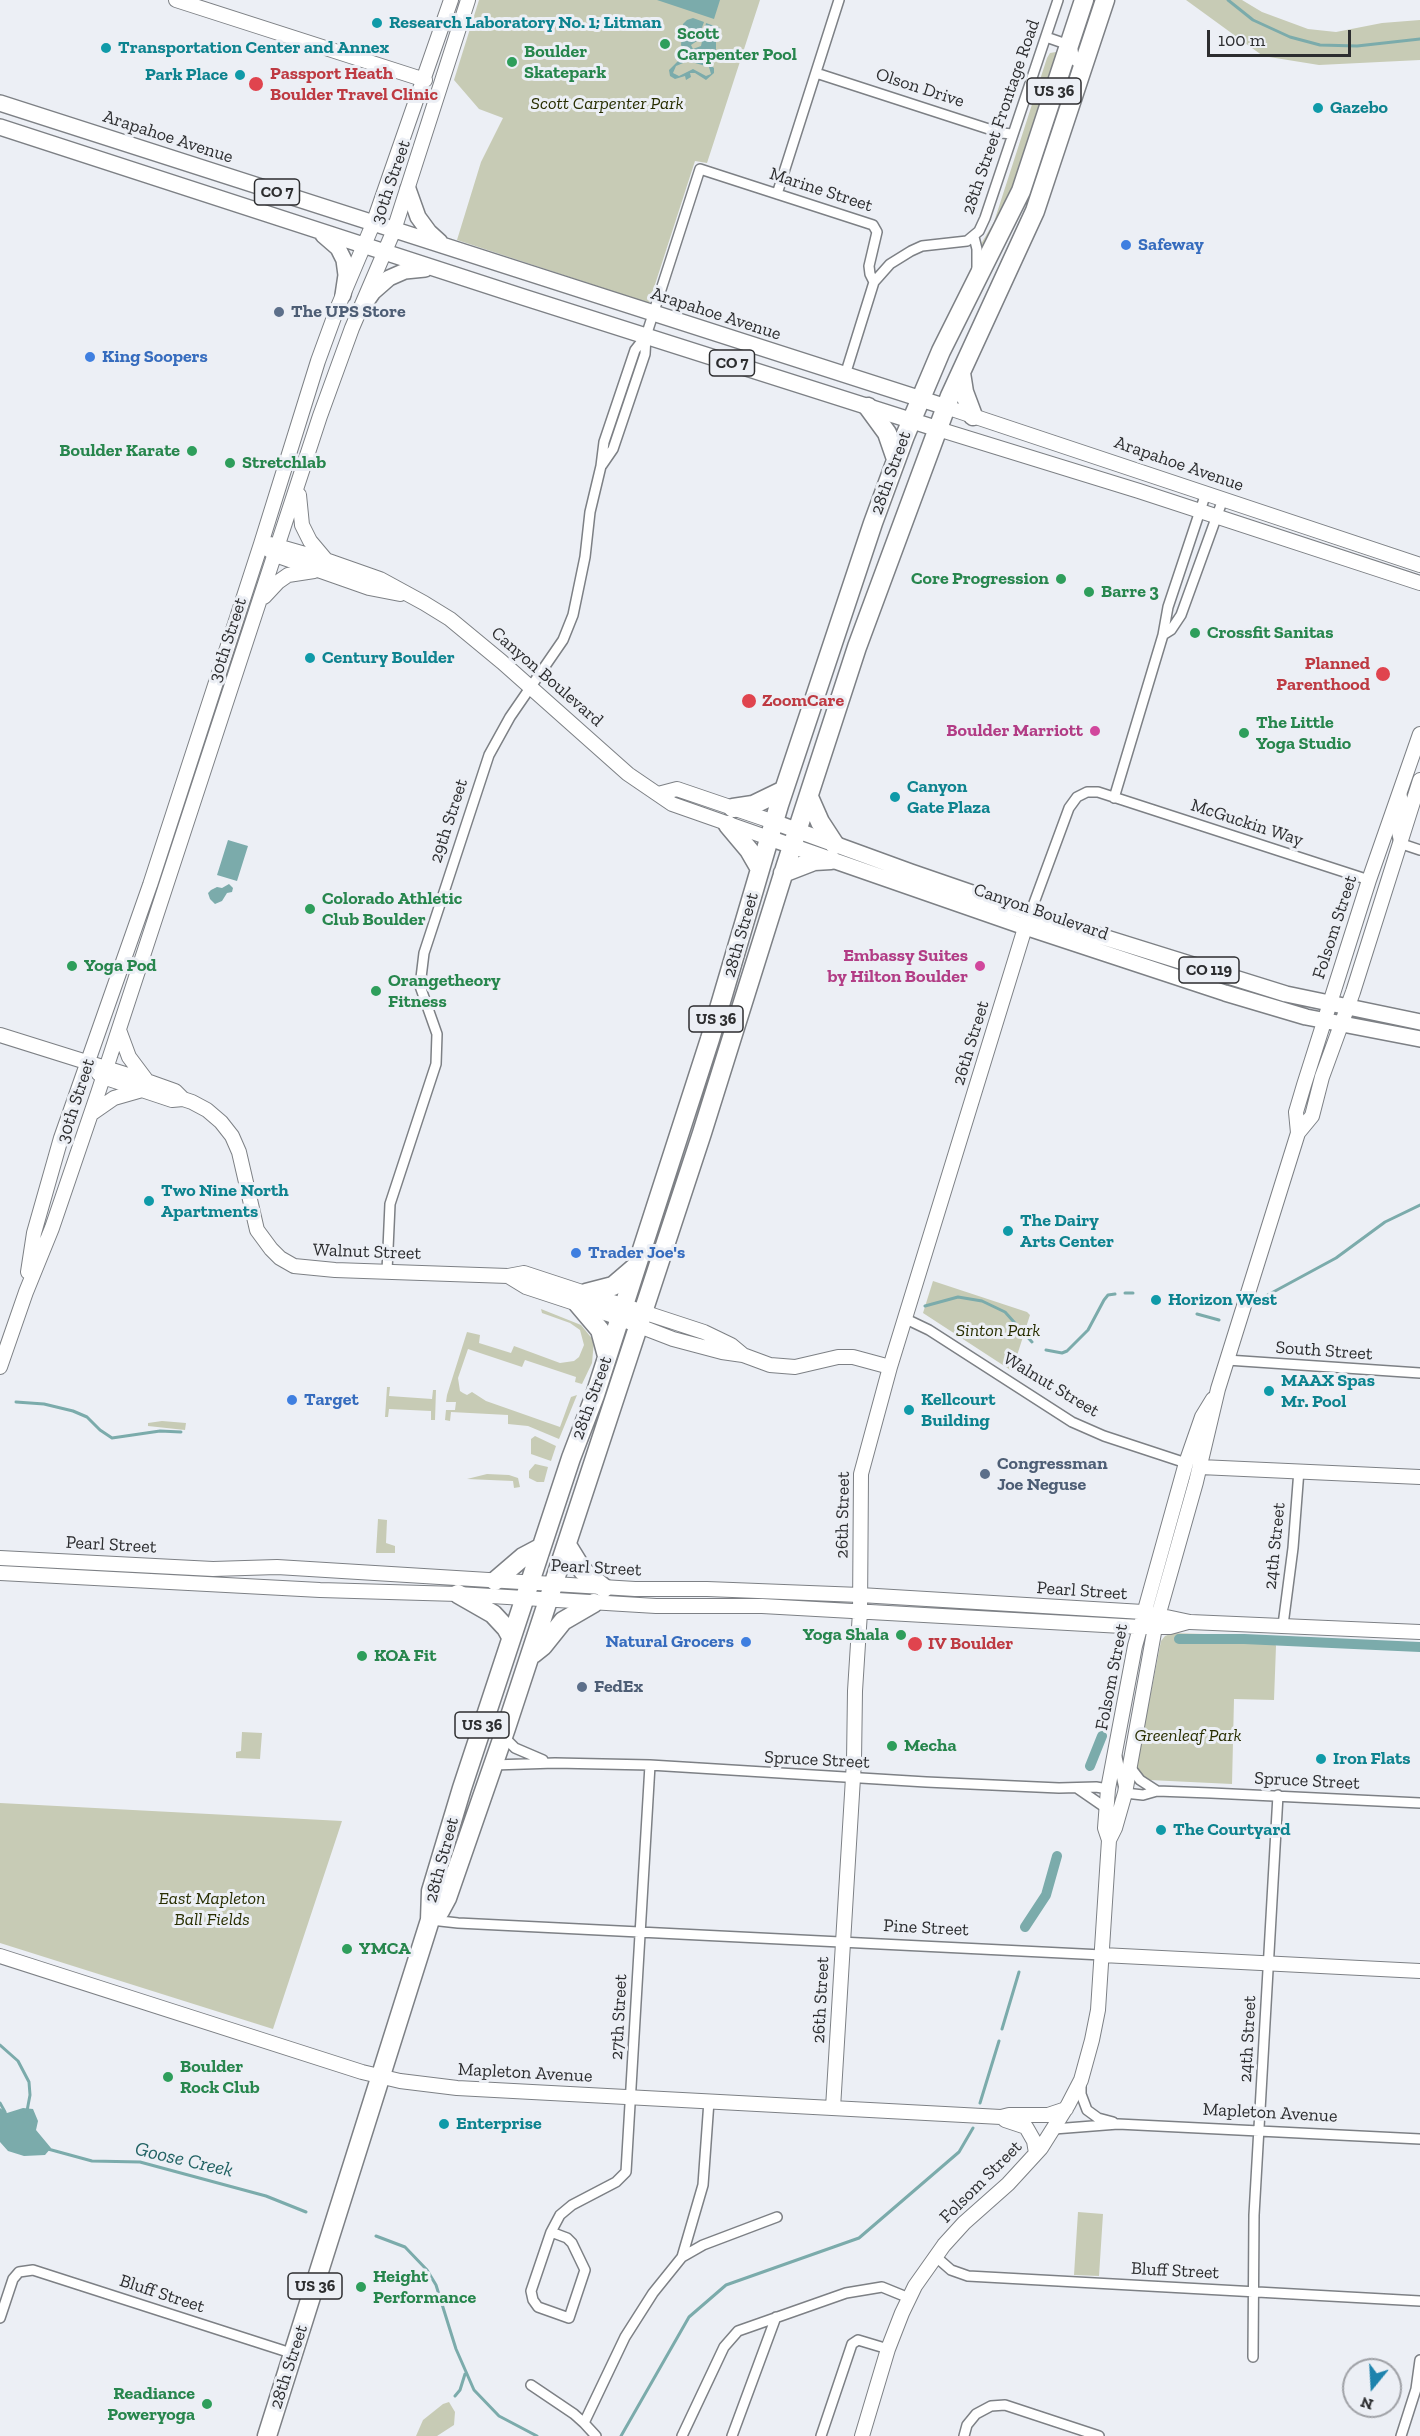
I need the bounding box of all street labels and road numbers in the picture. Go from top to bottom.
street label: 28th Street Frontage Road [957,17,1045,217]
street label: Olson Drive [873,64,967,112]
road number: US 36 [1027,78,1081,104]
street label: Arapahoe Avenue [100,106,236,168]
street label: 30th Street [367,137,415,227]
street label: Marine Street [767,163,875,217]
road number: CO 7 [254,179,300,205]
street label: Arapahoe Avenue [648,283,784,345]
road number: CO 7 [710,350,754,376]
street label: 28th Street [866,428,916,518]
street label: Arapahoe Avenue [1111,432,1247,496]
street label: 30th Street [204,595,252,685]
street label: Canyon Boulevard [487,623,607,731]
street label: 29th Street [425,776,473,866]
street label: McGuckin Way [1188,795,1306,851]
street label: Folsom Street [1308,872,1362,982]
street label: Canyon Boulevard [971,879,1111,945]
street label: 28th Street [719,890,763,980]
road number: CO 119 [1179,957,1239,983]
street label: 26th Street [948,998,994,1088]
road number: US 36 [689,1006,743,1032]
street label: 30th Street [52,1056,100,1146]
street label: Walnut Street [313,1239,421,1265]
street label: South Street [1275,1337,1373,1365]
street label: Walnut Street [999,1348,1103,1422]
street label: 28th Street [567,1353,617,1443]
street label: 26th Street [831,1471,855,1559]
street label: 24th Street [1260,1501,1290,1591]
street label: Pearl Street [65,1532,157,1558]
street label: Pearl Street [550,1555,642,1581]
street label: Pearl Street [1036,1577,1128,1605]
street label: Folsom Street [1091,1622,1133,1732]
road number: US 36 [455,1712,509,1738]
street label: Spruce Street [764,1746,870,1774]
street label: Spruce Street [1254,1767,1360,1795]
street label: 28th Street [420,1815,464,1905]
street label: Pine Street [883,1915,969,1941]
street label: 26th Street [808,1956,834,2044]
street label: 27th Street [606,1973,632,2061]
street label: 24th Street [1235,1995,1261,2083]
street label: Mapleton Avenue [457,2059,593,2087]
street label: Mapleton Avenue [1202,2099,1338,2127]
street label: Folsom Street [935,2136,1027,2228]
street label: Bluff Street [1130,2258,1220,2284]
street label: Bluff Street [117,2270,207,2318]
road number: US 36 [288,2273,342,2299]
street label: 28th Street [265,2322,313,2412]

